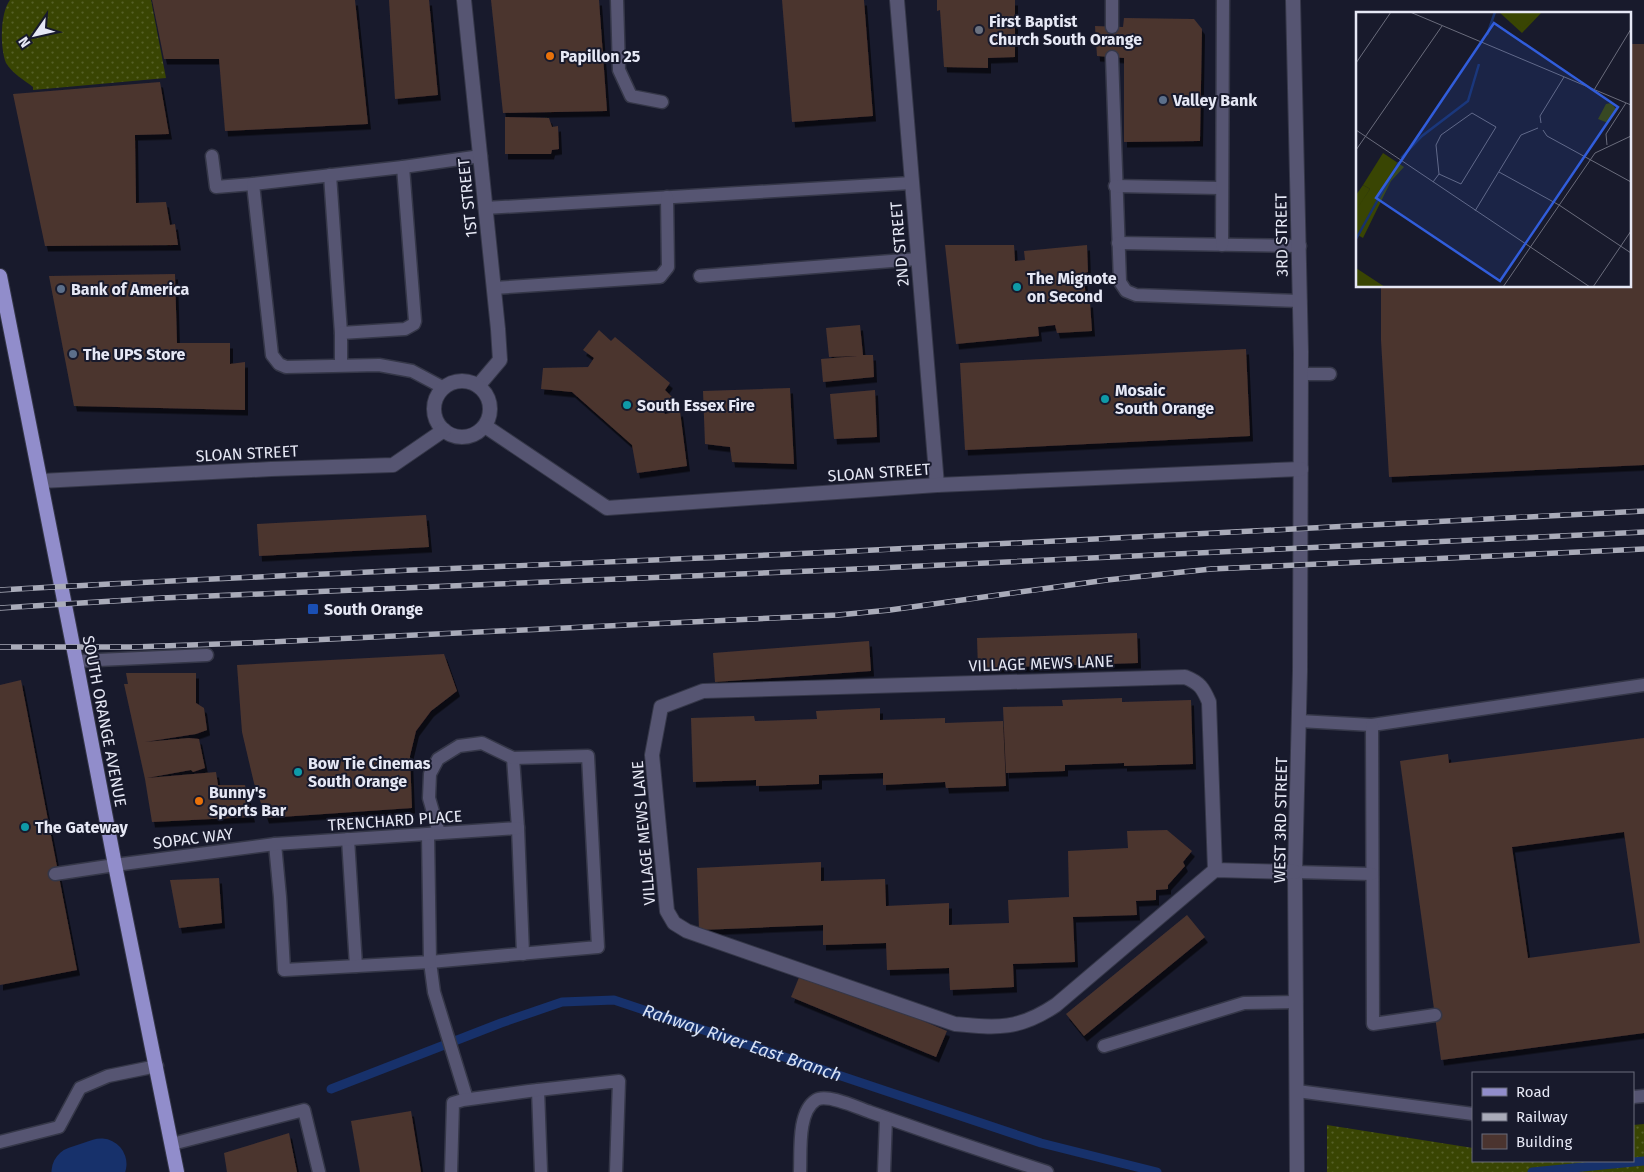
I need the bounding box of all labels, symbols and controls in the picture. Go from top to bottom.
north arrow [10,10,60,60]
place label: First Baptist Church South Orange [989,12,1142,49]
inset map [1356,12,1632,288]
marker: First Baptist Church South Orange [973,24,985,36]
text: N [15,33,34,51]
place label: Papillon 25 [560,47,641,66]
marker: Papillon 25 [544,50,556,62]
place label: Valley Bank [1172,91,1257,110]
marker: Valley Bank [1157,94,1169,106]
street label: 1ST STREET [454,157,481,238]
street label: 3RD STREET [1271,192,1292,277]
street label: 2ND STREET [886,200,913,287]
place label: The Mignote on Second [1027,269,1117,306]
place label: Bank of America [71,280,190,299]
marker: The Mignote on Second [1011,281,1023,293]
marker: Bank of America [55,283,67,295]
place label: The UPS Store [83,345,186,364]
marker: The UPS Store [67,348,79,360]
place label: Mosaic South Orange [1115,381,1214,418]
marker: Mosaic South Orange [1099,393,1111,405]
place label: South Essex Fire [637,396,755,415]
marker: South Essex Fire [621,399,633,411]
street label: SLOAN STREET [195,441,300,466]
street label: SLOAN STREET [827,459,932,486]
place label: South Orange [324,600,423,619]
marker: South Orange [306,602,320,616]
street label: SOUTH ORANGE AVENUE [79,634,130,808]
street label: VILLAGE MEWS LANE [968,651,1114,676]
place label: Bow Tie Cinemas South Orange [308,754,431,791]
street label: WEST 3RD STREET [1270,756,1291,883]
street label: VILLAGE MEWS LANE [628,760,659,906]
marker: Bow Tie Cinemas South Orange [292,766,304,778]
place label: Bunny's Sports Bar [209,783,287,820]
marker: Bunny's Sports Bar [193,795,205,807]
street label: TRENCHARD PLACE [327,806,463,835]
place label: The Gateway [35,818,129,837]
marker: The Gateway [19,821,31,833]
street label: SOPAC WAY [152,824,234,853]
water label: Rahway River East Branch [640,999,844,1086]
legend [1472,1072,1634,1162]
text: Road [1516,1083,1551,1101]
text: Railway [1516,1108,1568,1126]
text: Building [1516,1133,1572,1151]

